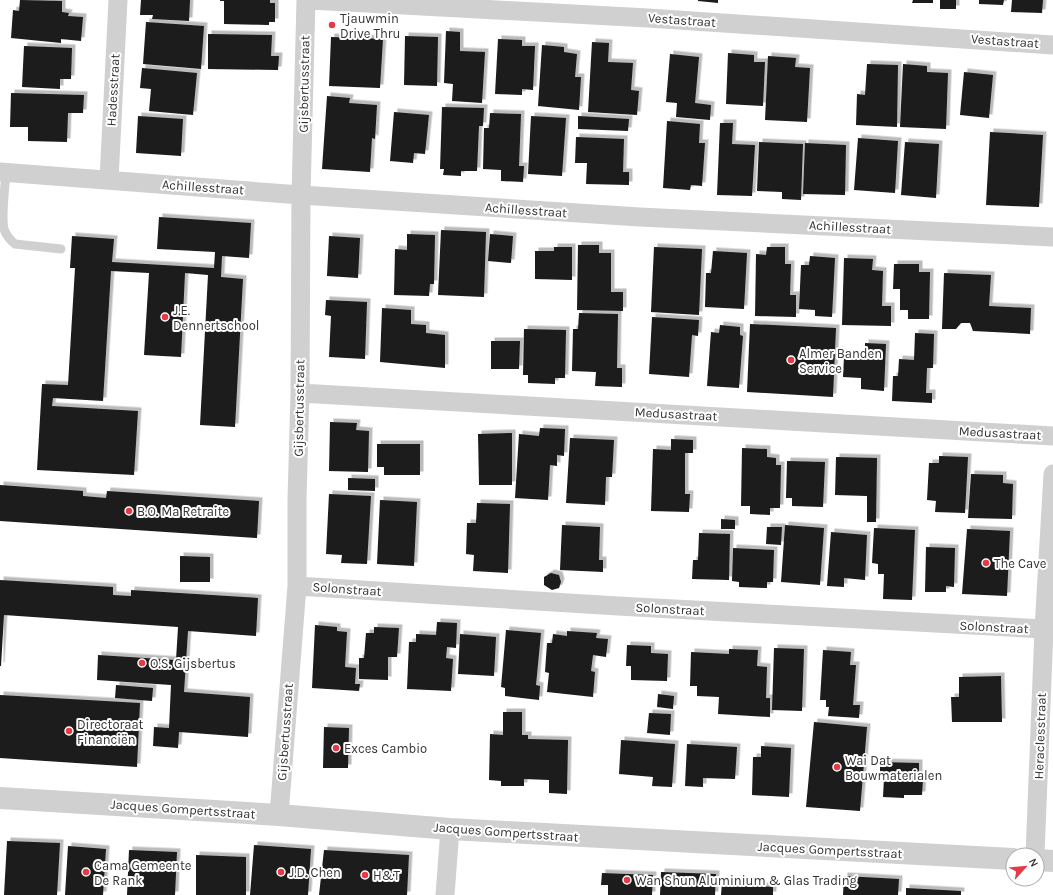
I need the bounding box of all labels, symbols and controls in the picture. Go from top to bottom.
street label: Vestastraat [648,10,717,30]
place label: Tjauwmin Drive Thru [340,11,400,41]
marker: Tjauwmin Drive Thru [327,20,337,30]
street label: Vestastraat [971,31,1040,51]
street label: Gijsbertusstraat [296,35,312,133]
street label: Hadesstraat [104,53,122,127]
street label: Achillesstraat [161,177,245,197]
street label: Achillesstraat [484,200,568,220]
street label: Achillesstraat [809,217,892,237]
place label: J.E. Dennertschool [173,303,259,333]
marker: J.E. Dennertschool [160,312,170,322]
place label: Almer Banden Service [799,346,882,376]
marker: Almer Banden Service [786,355,796,365]
street label: Gijsbertusstraat [291,359,307,457]
street label: Medusastraat [634,404,718,424]
street label: Medusastraat [958,423,1042,443]
place label: B.O. Ma Retraite [137,504,230,519]
marker: B.O. Ma Retraite [124,506,134,516]
place label: The Cave [994,556,1047,571]
marker: The Cave [981,558,991,568]
street label: Solonstraat [312,579,382,599]
street label: Solonstraat [635,600,705,618]
street label: Solonstraat [959,618,1029,636]
place label: O.S. Gijsbertus [150,656,236,671]
marker: O.S. Gijsbertus [137,658,147,668]
street label: Gijsbertusstraat [274,683,296,781]
street label: Heraclesstraat [1031,692,1049,780]
place label: Directoraat Financiën [77,717,144,747]
marker: Directoraat Financiën [64,726,74,736]
place label: Exces Cambio [344,741,427,756]
marker: Exces Cambio [331,743,341,753]
place label: Wai Dat Bouwmaterialen [845,753,942,783]
marker: Wai Dat Bouwmaterialen [832,762,842,772]
street label: Jacques Gompertsstraat [110,796,256,823]
street label: Jacques Gompertsstraat [433,819,579,846]
street label: Jacques Gompertsstraat [757,839,903,862]
north arrow [1005,847,1045,887]
text: N [1026,856,1041,869]
place label: Cama Gemeente De Rank [94,858,192,888]
place label: J.D. Chen [289,865,341,880]
marker: Cama Gemeente De Rank [81,867,91,877]
marker: J.D. Chen [276,867,286,877]
place label: H&T [373,868,401,883]
marker: H&T [360,870,370,880]
place label: Wan Shun Aluminium & Glas Trading [635,873,858,888]
marker: Wan Shun Aluminium & Glas Trading [622,875,632,885]

